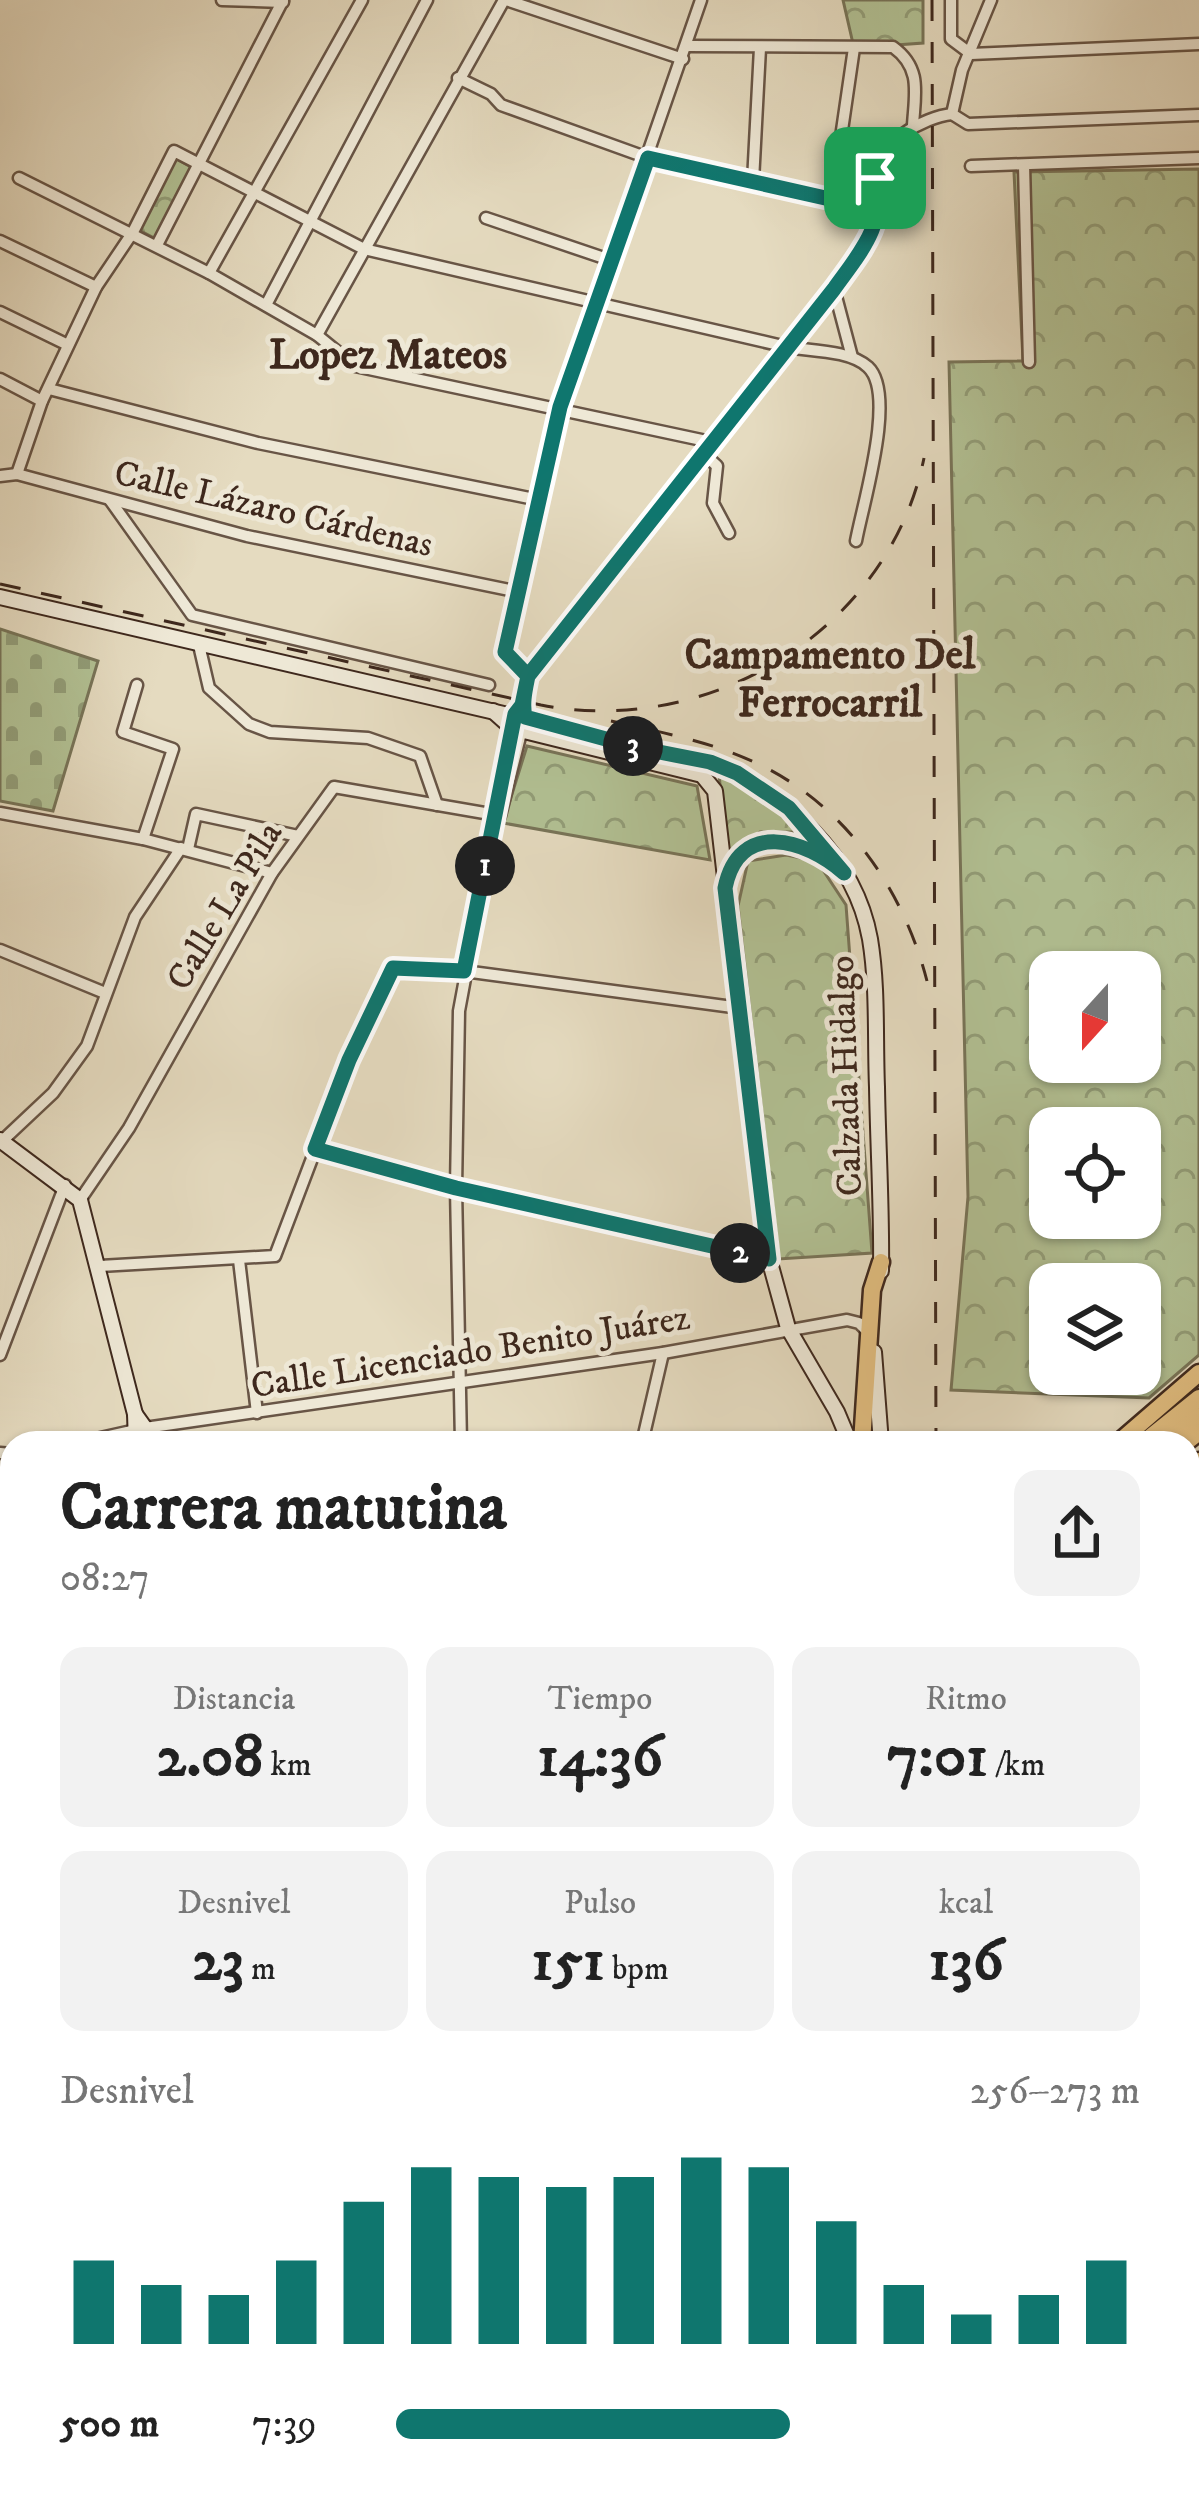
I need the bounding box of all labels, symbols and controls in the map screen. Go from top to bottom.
pin [824,127,926,229]
icon: arrive [842,145,908,211]
district label: Lopez Mateos [269,330,507,382]
street label: Calle Lázaro Cárdenas [110,451,437,568]
district label: Campamento Del Ferrocarril [685,630,977,730]
pin: 3 [603,716,663,776]
text: 3 [627,725,639,766]
street label: Calle La Pila [157,813,293,999]
pin: 1 [455,836,515,896]
text: 1 [479,845,491,886]
north arrow [1029,951,1161,1083]
map controls [1029,951,1161,1395]
street label: Calzada Hidalgo [820,955,873,1197]
button: locate [1029,1107,1161,1239]
pin: 2 [710,1223,770,1283]
text: 2 [732,1232,748,1273]
button: layers [1029,1263,1161,1395]
street label: Calle Licenciado Benito Juárez [248,1295,693,1409]
text: Carrera matutina [60,1468,506,1550]
button: share [1014,1470,1140,1596]
text: 08:27 [60,1554,149,1603]
text: Distancia [173,1679,295,1720]
text: Tiempo [548,1679,652,1720]
text: Ritmo [925,1679,1007,1720]
text: 2.08 [156,1720,263,1795]
text: 14:36 [537,1720,663,1795]
text: 7:01 [887,1720,988,1795]
text: km [263,1745,312,1786]
text: /km [988,1745,1045,1786]
text: Desnivel [177,1883,291,1924]
text: Pulso [564,1883,636,1924]
text: kcal [939,1883,993,1924]
text: 23 [192,1924,244,1999]
text: 151 [531,1924,605,1999]
text: 136 [928,1924,1004,1999]
text: m [244,1949,276,1990]
text: bpm [605,1949,669,1990]
text: Desnivel [60,2067,194,2116]
text: 256–273 m [970,2067,1140,2116]
text: 500 m [60,2400,159,2449]
text: 7:39 [252,2400,317,2449]

